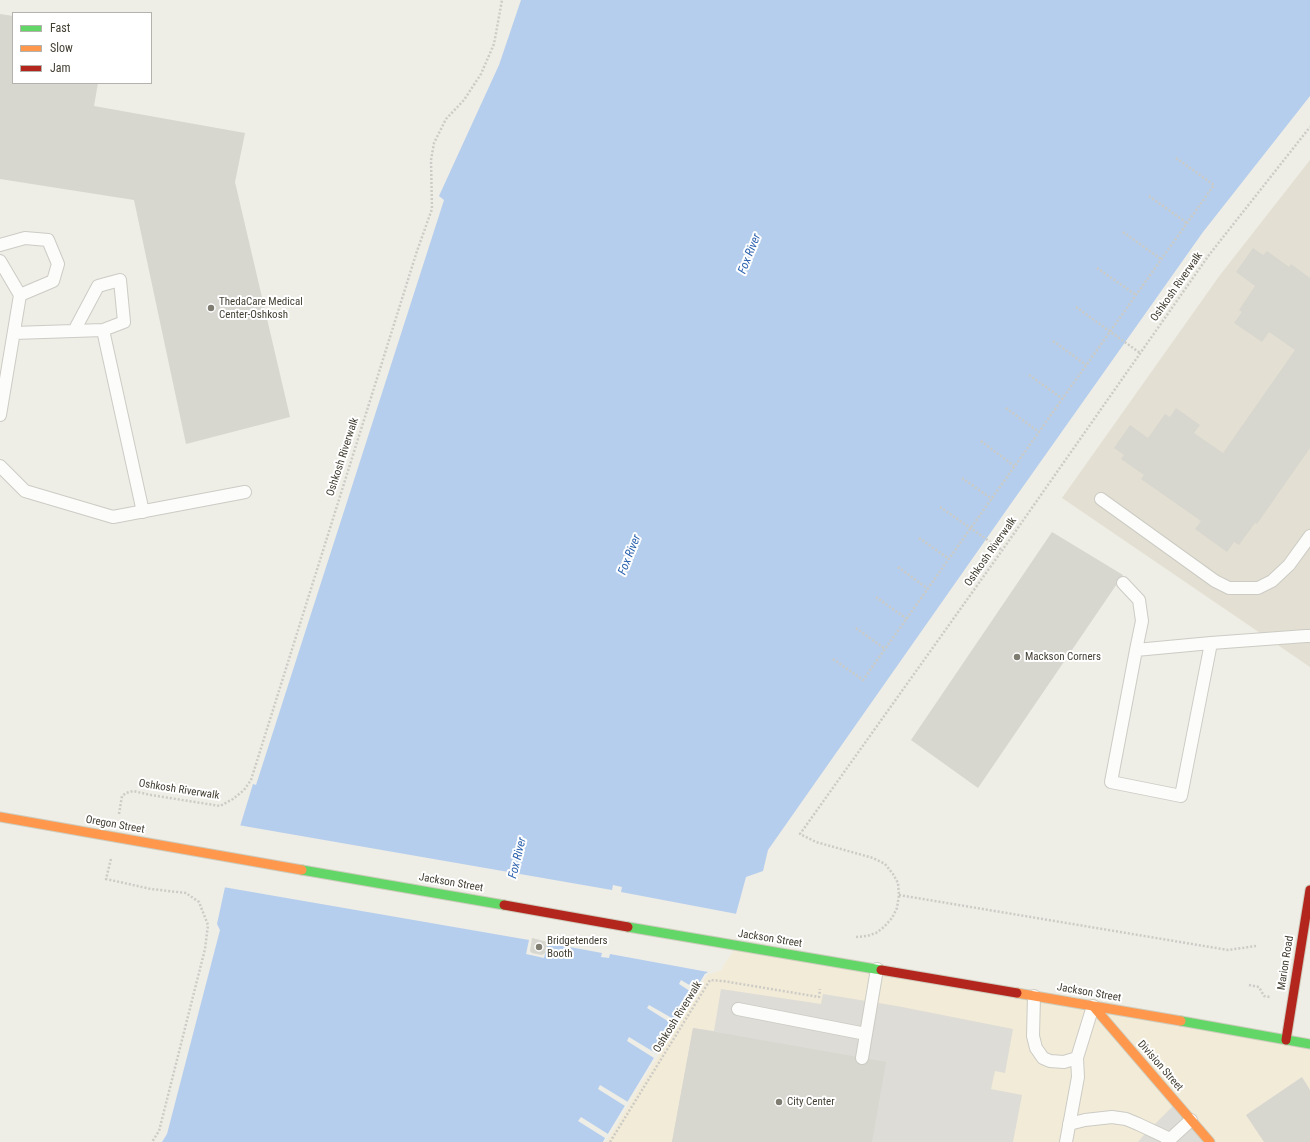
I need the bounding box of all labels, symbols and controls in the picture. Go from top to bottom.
legend [12,12,152,84]
text: Fast [50,21,70,35]
text: Slow [50,41,73,55]
text: Jam [50,61,71,75]
water label: Fox River [735,232,765,276]
street label: Oshkosh Riverwalk [1148,250,1206,324]
place label: ThedaCare Medical Center-Oshkosh [219,295,303,321]
marker: ThedaCare Medical Center-Oshkosh [206,303,216,313]
street label: Oshkosh Riverwalk [324,416,362,498]
street label: Oshkosh Riverwalk [962,515,1020,589]
water label: Fox River [615,533,645,577]
place label: Mackson Corners [1025,650,1101,664]
marker: Mackson Corners [1012,652,1022,662]
street label: Oshkosh Riverwalk [138,777,220,803]
street label: Oregon Street [85,813,145,837]
water label: Fox River [506,836,530,880]
street label: Jackson Street [418,871,484,895]
street label: Jackson Street [737,927,803,951]
place label: Bridgetenders Booth [547,934,608,960]
street label: Marion Road [1275,935,1297,991]
marker: Bridgetenders Booth [534,942,544,952]
street label: Oshkosh Riverwalk [651,979,705,1055]
street label: Jackson Street [1056,981,1122,1005]
street label: Division Street [1134,1038,1186,1094]
place label: City Center [787,1095,835,1109]
marker: City Center [774,1097,784,1107]

